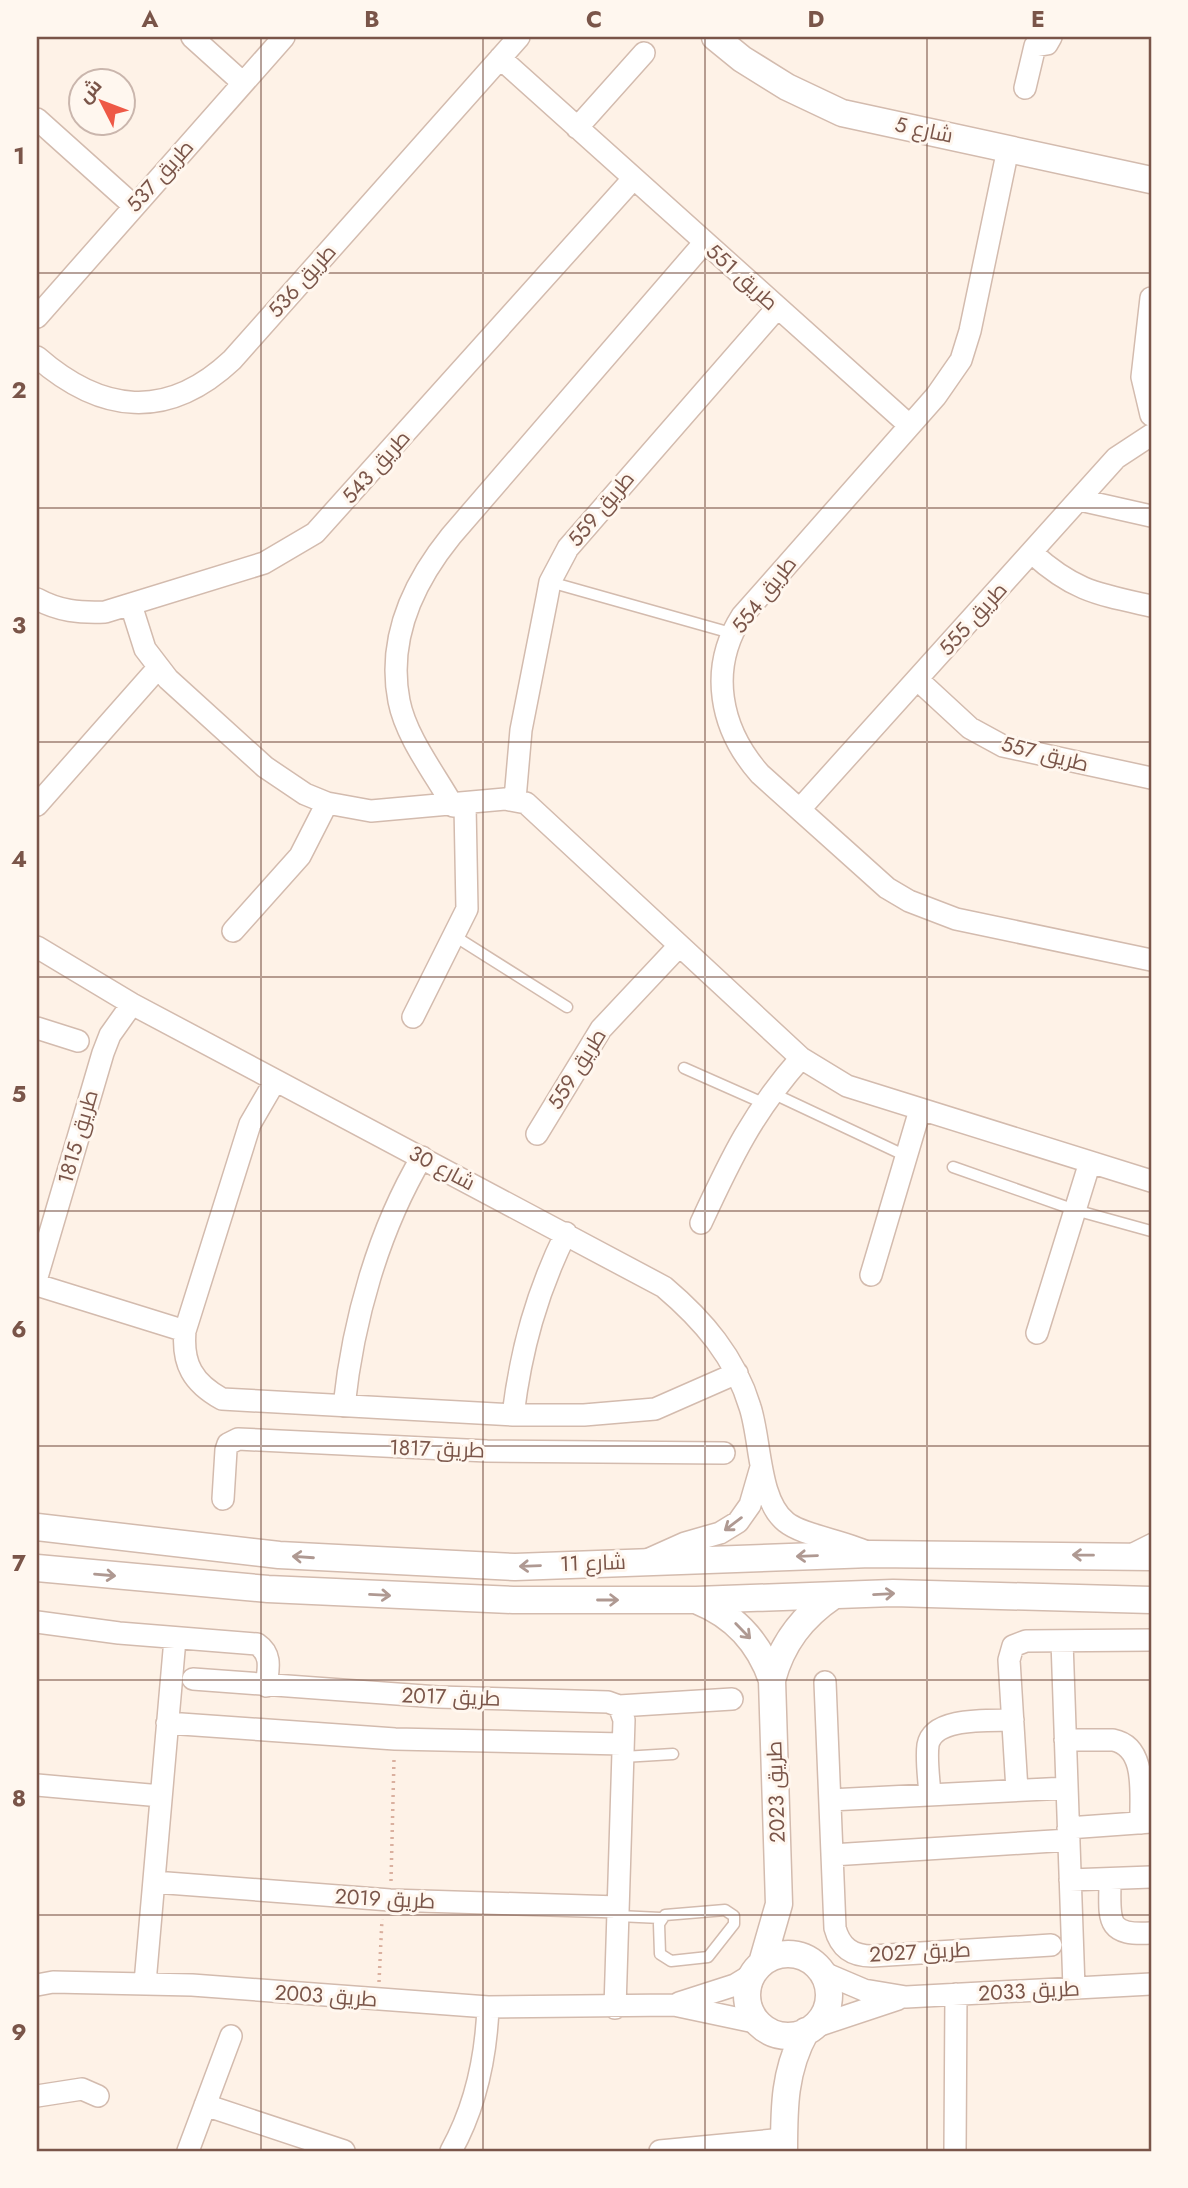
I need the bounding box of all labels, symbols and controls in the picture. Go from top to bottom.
text: A [141,2,159,36]
text: B [364,2,380,36]
text: C [586,2,602,36]
text: D [808,2,825,36]
text: E [1031,2,1045,36]
north arrow [66,66,136,136]
text: ش [72,73,108,109]
street label: شارع 5 [892,109,956,151]
street label: طريق 537 [119,133,201,219]
text: 1 [13,139,25,173]
street label: طريق 551 [699,237,785,317]
street label: طريق 536 [261,238,343,324]
text: 2 [11,373,27,407]
street label: طريق 543 [335,424,417,510]
street label: طريق 559 [561,465,641,553]
street label: طريق 554 [724,550,804,640]
street label: طريق 555 [932,576,1014,662]
text: 3 [12,608,26,642]
street label: طريق 557 [998,729,1092,779]
text: 4 [11,842,27,876]
street label: طريق 559 [540,1023,614,1115]
text: 5 [12,1077,26,1111]
street label: طريق 1815 [50,1086,106,1188]
street label: شارع 30 [404,1138,480,1198]
text: 6 [11,1312,27,1346]
street label: طريق 1817 [389,1432,485,1466]
one-way arrow [724,1517,743,1531]
text: 7 [12,1546,26,1580]
street label: شارع 11 [560,1547,626,1579]
one-way arrow [1072,1548,1095,1562]
one-way arrow [795,1549,818,1562]
one-way arrow [292,1550,315,1563]
one-way arrow [519,1560,542,1573]
one-way arrow [93,1569,115,1582]
one-way arrow [872,1587,895,1600]
one-way arrow [369,1588,392,1601]
one-way arrow [596,1593,619,1607]
one-way arrow [735,1622,752,1639]
street label: طريق 2017 [401,1680,501,1714]
street label: طريق 2023 [759,1740,793,1844]
text: 8 [12,1781,26,1815]
street label: طريق 2019 [334,1881,436,1917]
street label: طريق 2027 [868,1934,972,1970]
street label: طريق 2033 [977,1973,1081,2009]
street label: طريق 2003 [274,1977,378,2015]
text: 9 [11,2015,27,2049]

